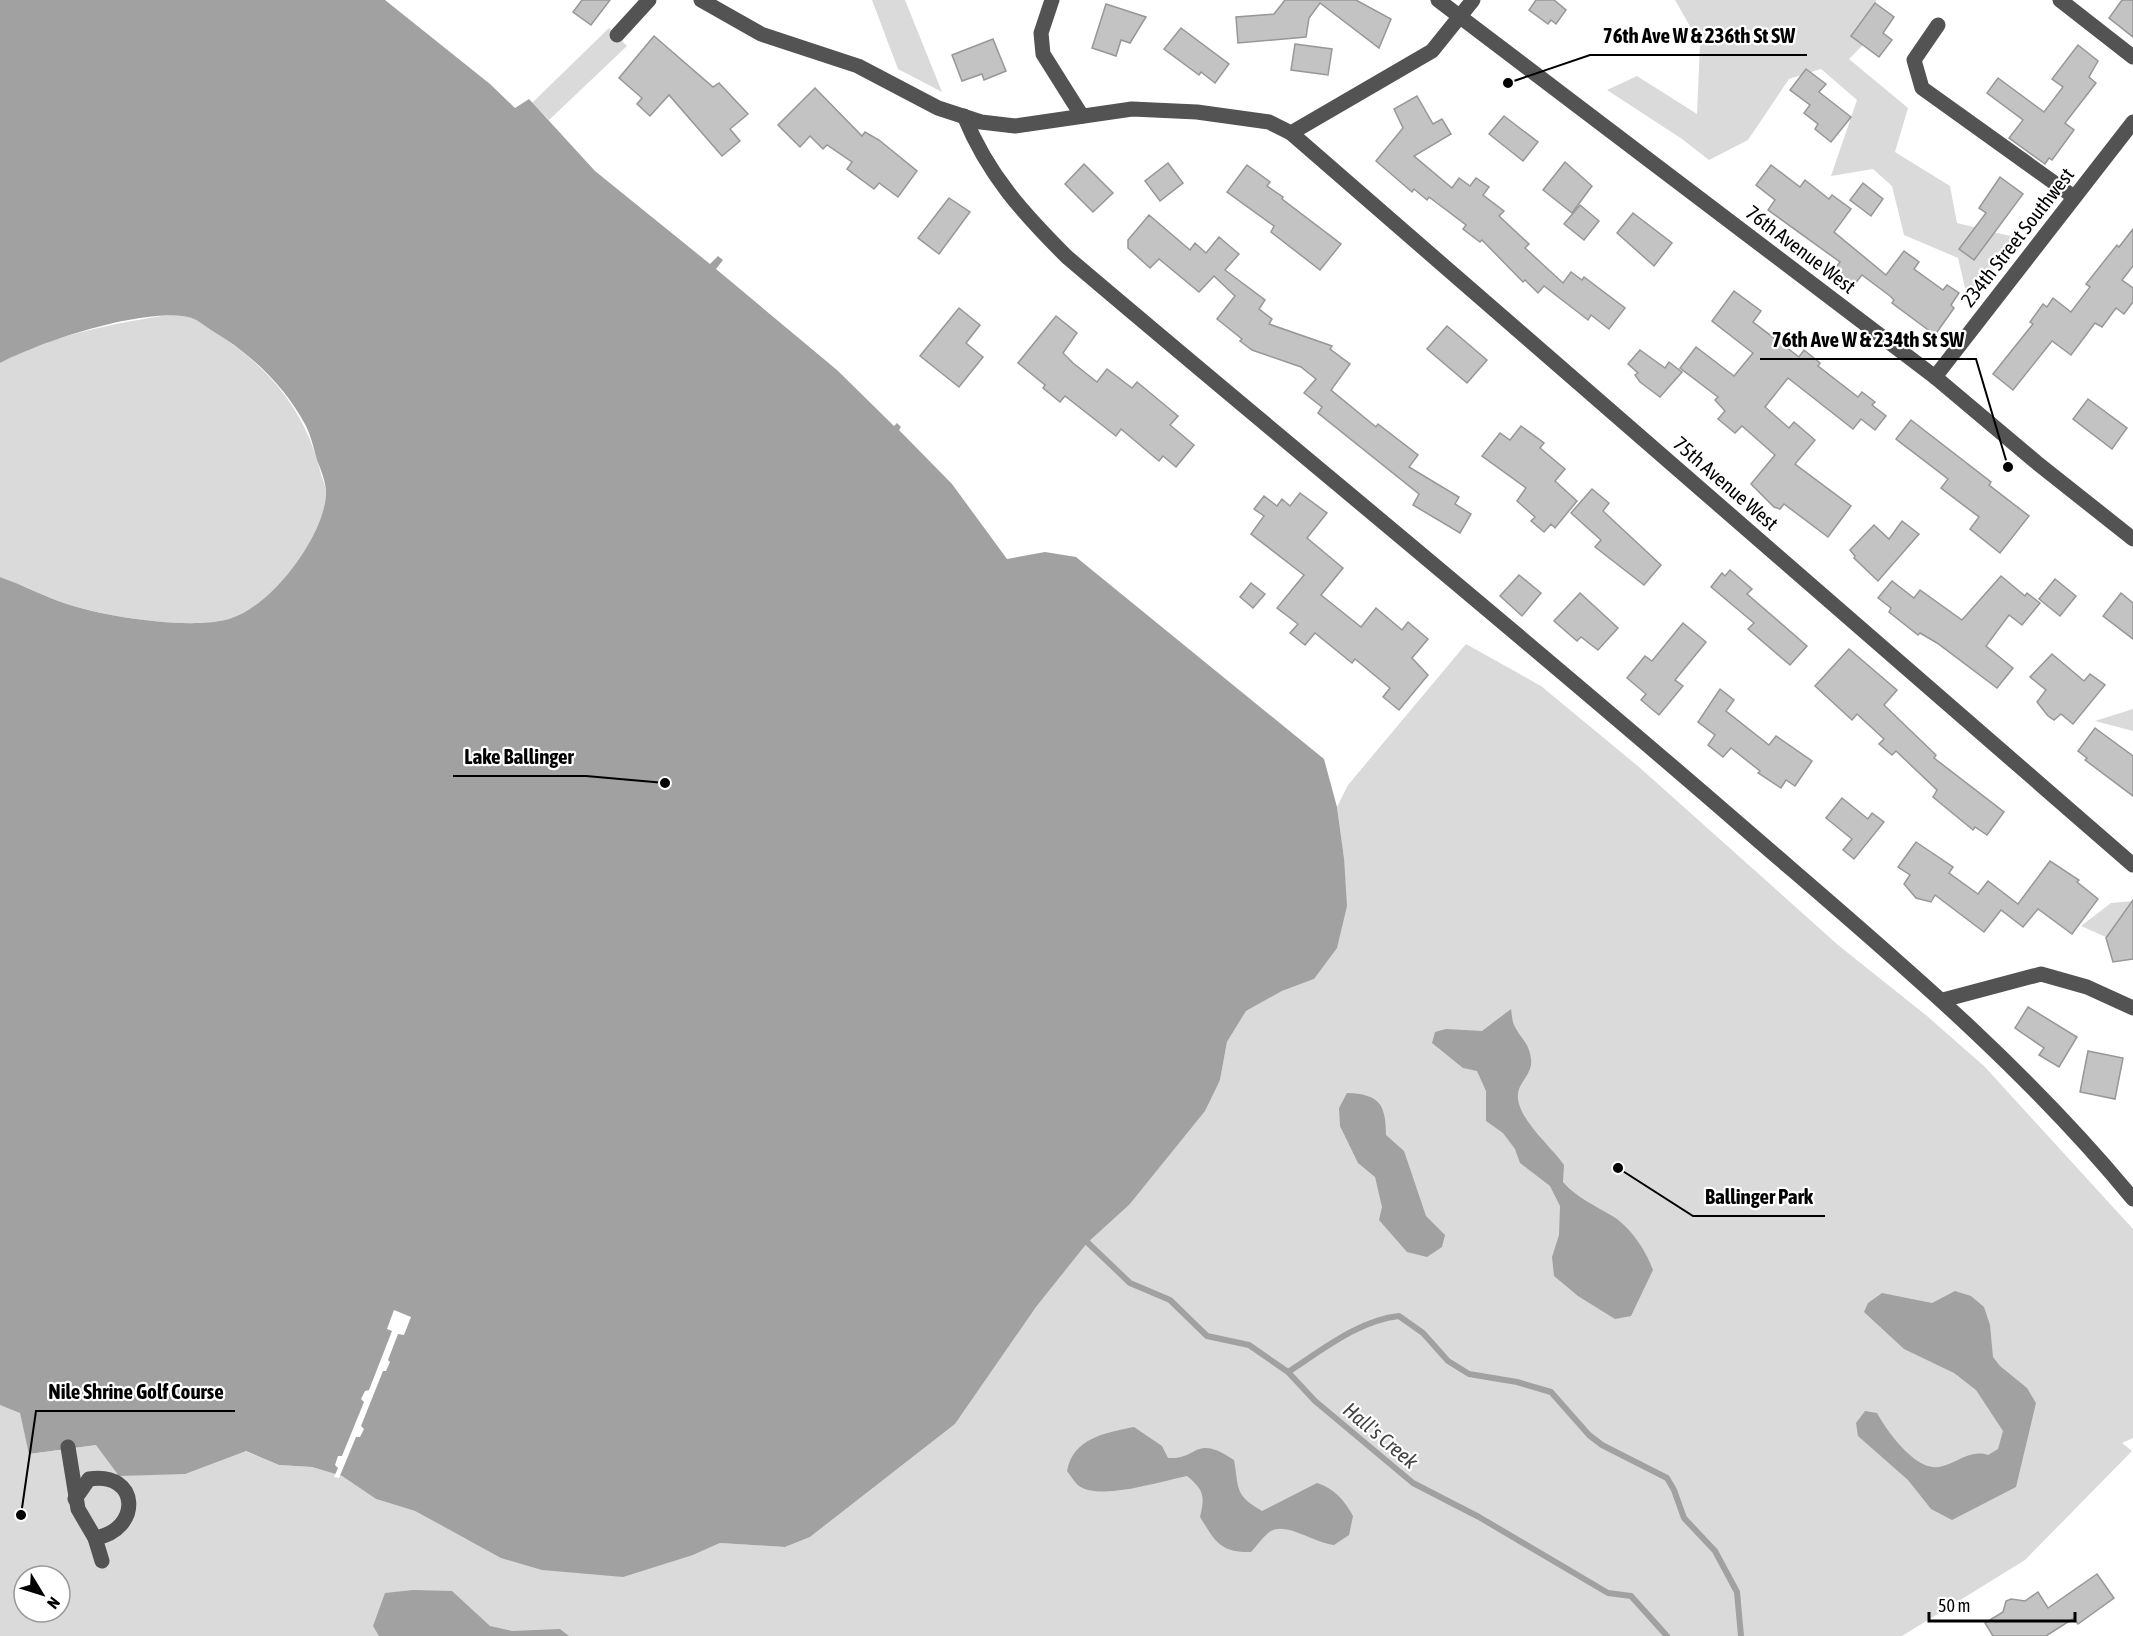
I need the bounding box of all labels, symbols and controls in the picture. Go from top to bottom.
callout: 76th Ave W & 236th St SW [1590,16,1807,55]
text: 76th Ave W & 236th St SW [1603,23,1796,47]
street label: 234th Street Southwest [1956,163,2078,311]
street label: 76th Avenue West [1742,200,1860,298]
callout: 76th Ave W & 234th St SW [1760,320,1976,359]
text: 76th Ave W & 234th St SW [1772,327,1965,351]
street label: 75th Avenue West [1669,431,1783,535]
callout: Lake Ballinger [453,737,586,776]
text: Lake Ballinger [464,744,574,768]
callout: Ballinger Park [1693,1177,1825,1216]
text: Ballinger Park [1705,1184,1814,1208]
callout: Nile Shrine Golf Course [36,1372,235,1411]
text: Nile Shrine Golf Course [48,1379,224,1403]
water label: Hall's Creek [1339,1397,1424,1474]
north arrow [12,1564,72,1624]
scale bar [1929,1585,2074,1623]
text: N [44,1594,64,1613]
text: 50 m [1938,1595,1970,1616]

